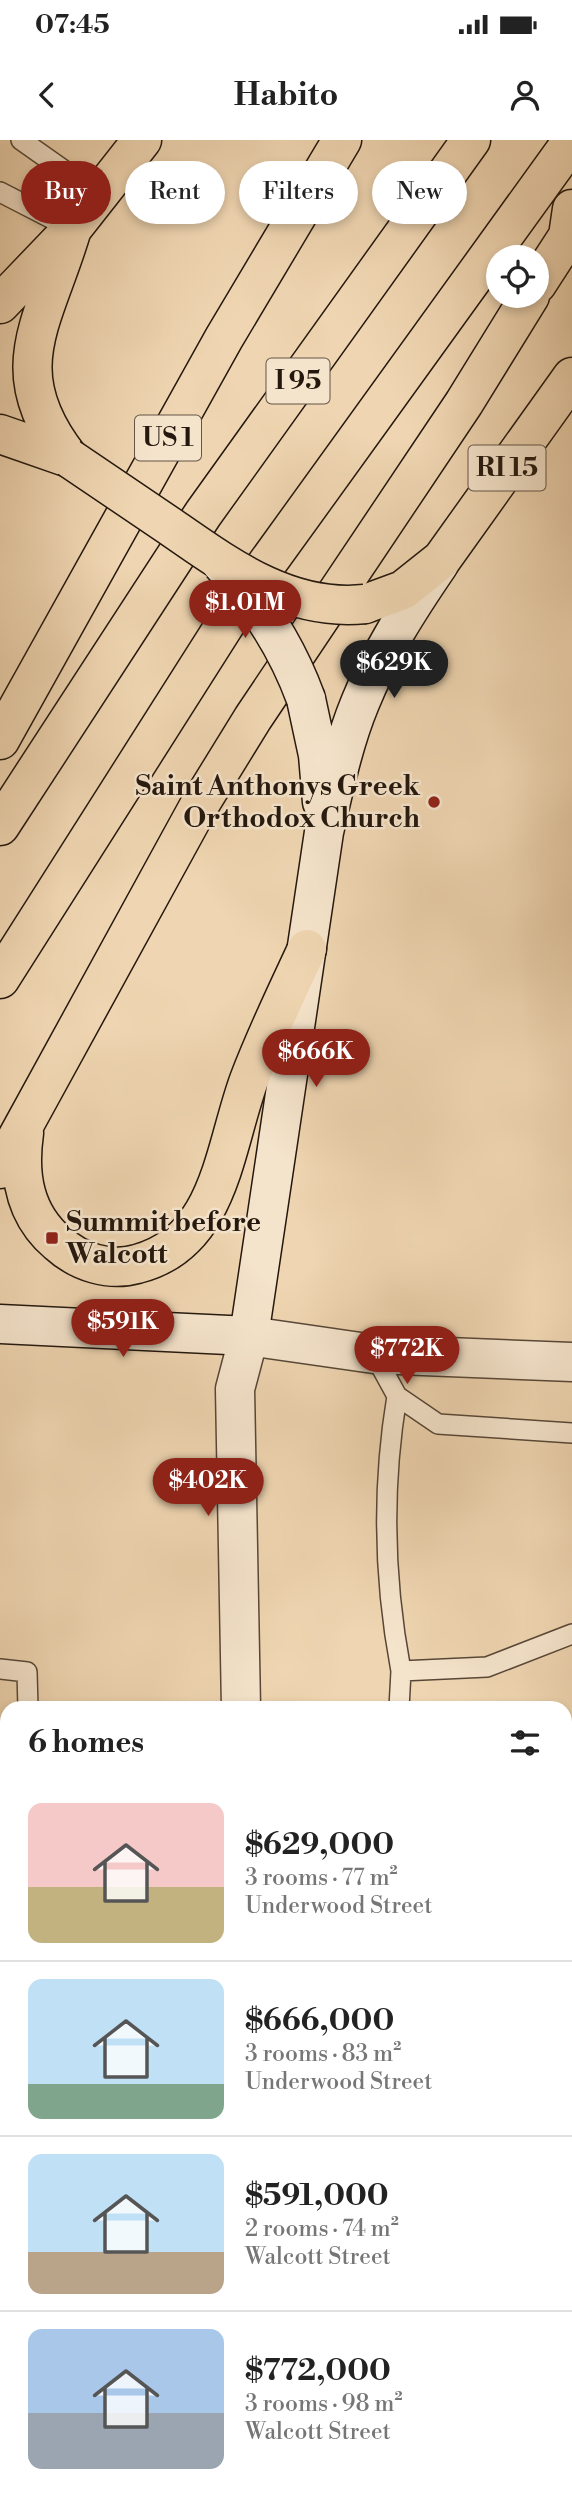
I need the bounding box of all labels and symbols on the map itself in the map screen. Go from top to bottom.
road number: I 95 [266,358,330,404]
road number: US 1 [135,416,201,460]
road number: RI 15 [468,446,546,490]
pin: $1.01M [188,580,302,640]
pin: $629K [345,640,443,700]
place label: Saint Anthonys Greek Orthodox Church [135,769,421,836]
marker: Saint Anthonys Greek Orthodox Church [426,794,442,810]
pin: $666K [267,1030,365,1089]
place label: Summit before Walcott [65,1205,261,1272]
marker: Summit before Walcott [44,1230,60,1246]
pin: $591K [74,1300,172,1359]
pin: $772K [358,1326,456,1386]
pin: $402K [159,1458,257,1518]

